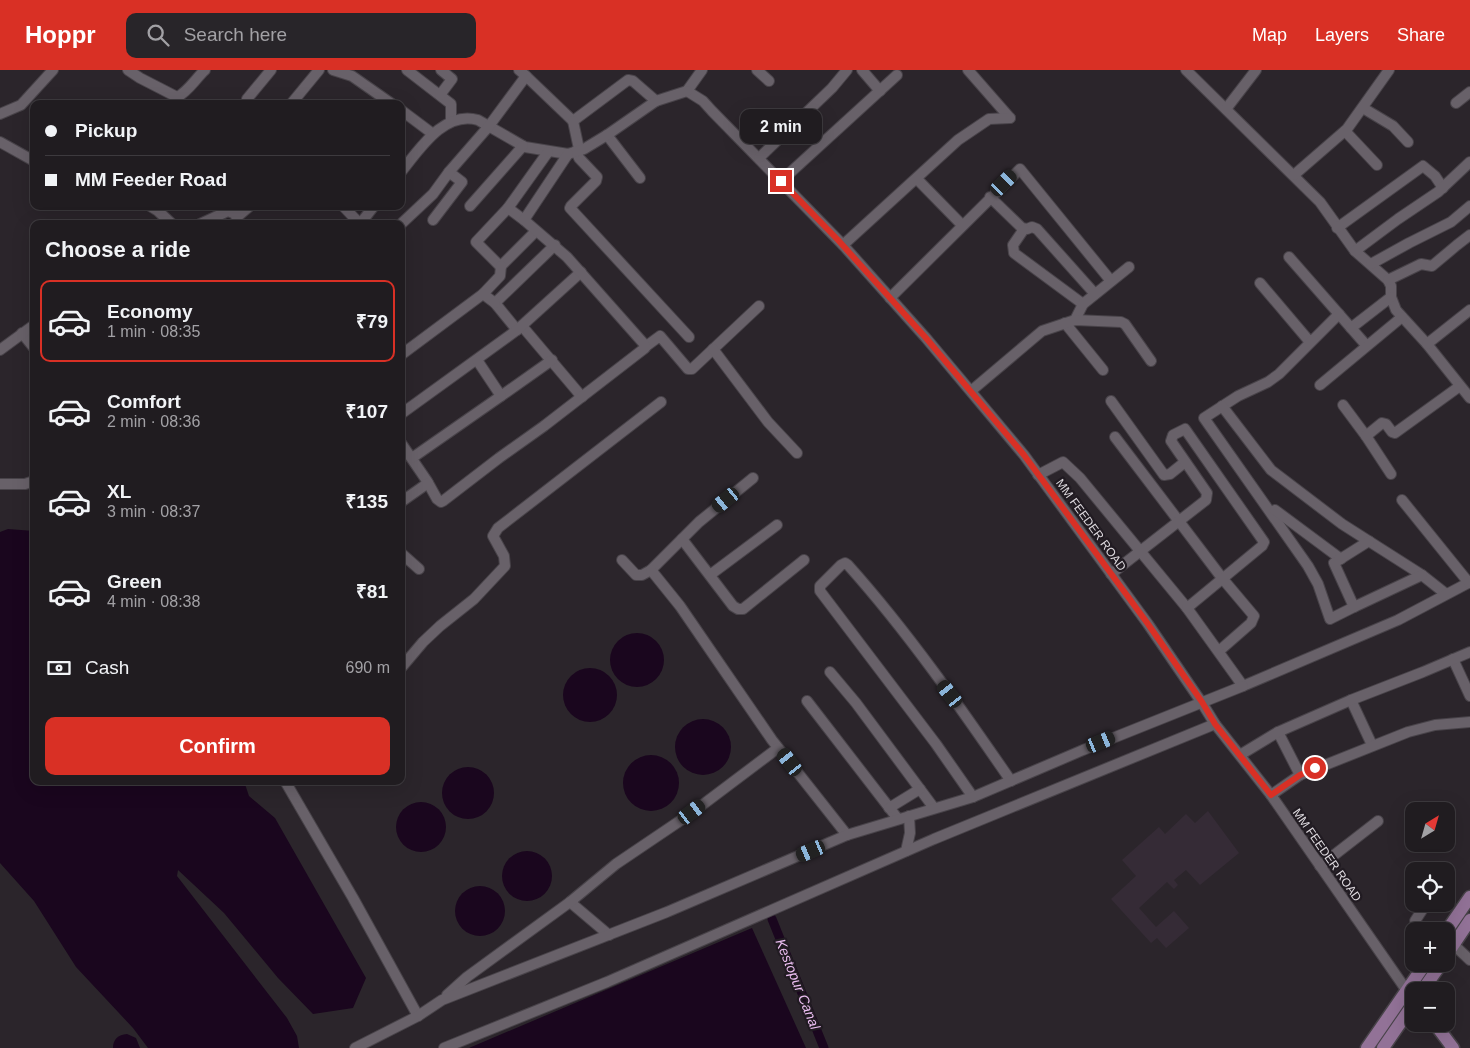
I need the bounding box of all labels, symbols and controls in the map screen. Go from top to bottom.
search box [126,13,476,58]
text: Hoppr [25,21,96,48]
icon: search [144,21,172,49]
text: Search here [184,24,287,45]
text: Map [1252,25,1287,45]
text: Layers [1315,25,1369,45]
text: Share [1397,25,1445,45]
callout: 2 min [740,108,822,144]
text: 2 min [760,118,802,135]
text: Pickup [75,120,137,141]
car [988,167,1019,199]
text: MM Feeder Road [75,169,227,190]
route end [770,170,792,192]
text: Choose a ride [45,237,190,262]
icon: car [47,299,92,344]
text: Economy [107,301,193,322]
text: ₹79 [356,311,388,332]
text: 1 min · 08:35 [107,323,200,340]
icon: car [47,389,92,434]
text: Comfort [107,391,181,412]
text: ₹107 [345,401,388,422]
text: 2 min · 08:36 [107,413,200,430]
street label: MM FEEDER ROAD [1053,476,1129,574]
icon: car [47,479,92,524]
text: XL [107,481,131,502]
car [709,485,742,515]
text: ₹135 [345,491,388,512]
text: 3 min · 08:37 [107,503,200,520]
icon: car [47,569,92,614]
text: Green [107,571,162,592]
text: ₹81 [356,581,388,602]
text: 4 min · 08:38 [107,593,200,610]
icon: cash [45,654,73,682]
text: Cash [85,657,129,678]
text: 690 m [346,659,390,676]
car [934,678,965,710]
button: Confirm [45,717,390,775]
car [1084,729,1117,755]
car [774,746,805,778]
route start [1304,757,1326,779]
car [675,797,708,827]
north arrow [1405,802,1455,852]
map controls [1405,802,1455,1032]
street label: MM FEEDER ROAD [1290,806,1364,904]
car [794,838,827,864]
button: locate [1405,862,1455,912]
button: + [1405,922,1455,972]
water label: Kestopur Canal [773,936,824,1033]
button: − [1405,982,1455,1032]

